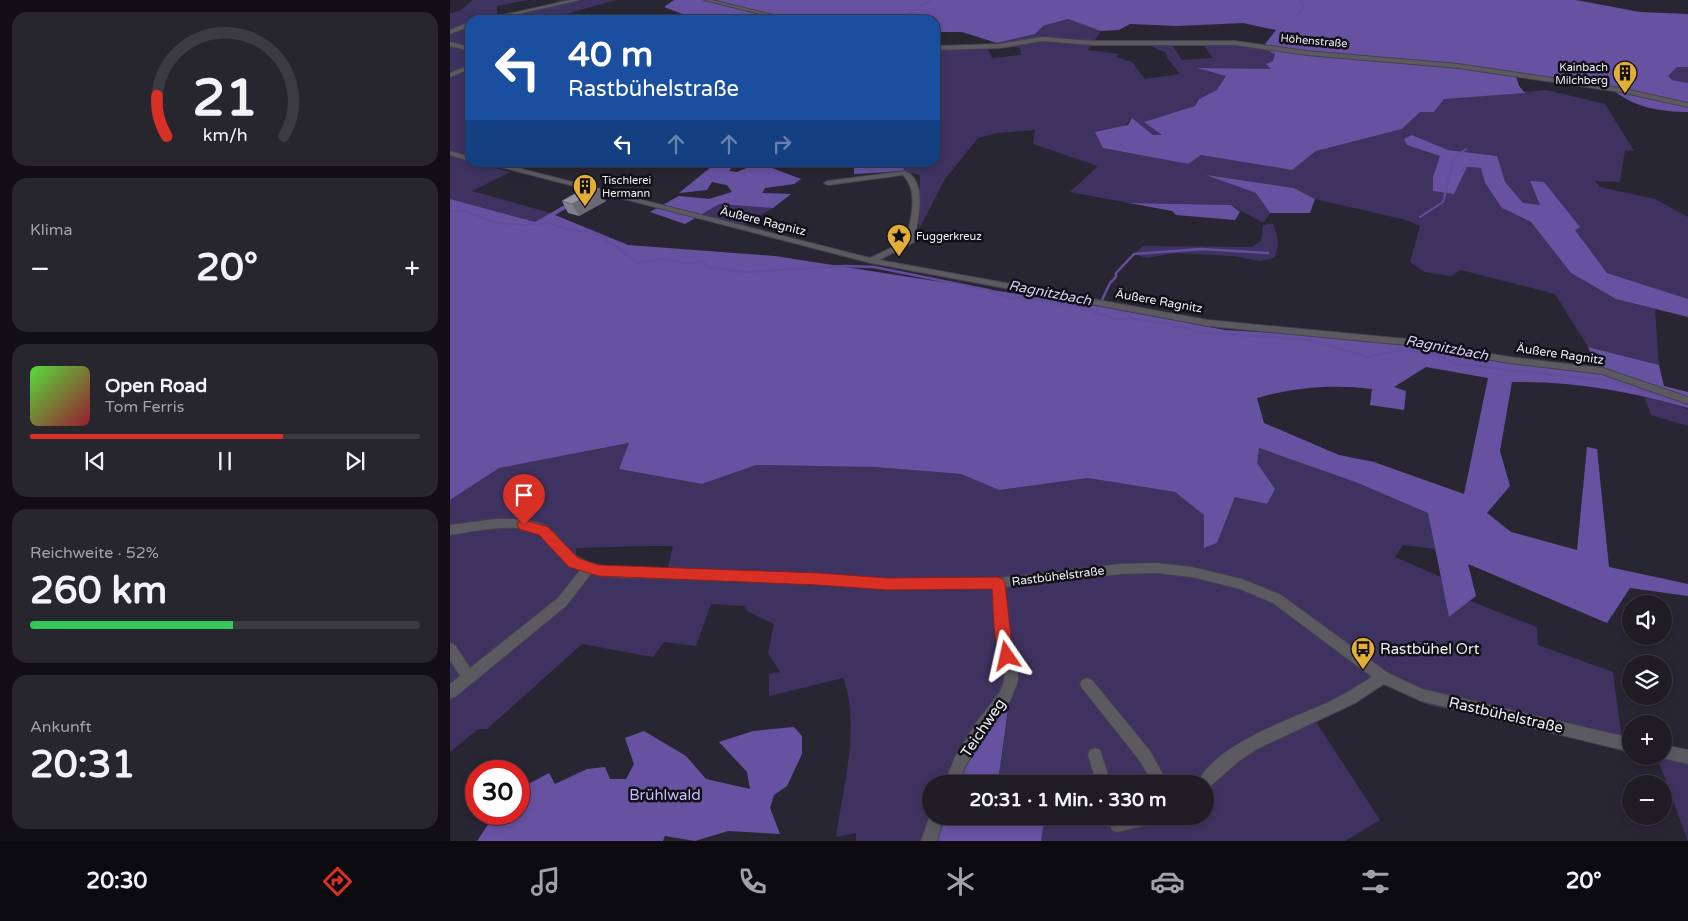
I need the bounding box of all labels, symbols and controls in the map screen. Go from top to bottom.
street label: Höhenstraße [1280,32,1348,50]
text: 40 m [568,34,653,76]
icon: left [485,35,550,100]
building icon: Kainbach Milchberg [1612,60,1638,94]
place label: Kainbach Milchberg [1555,61,1608,87]
text: 21 [192,67,258,130]
text: Rastbühelstraße [568,76,739,102]
text: km/h [203,125,247,146]
icon: left [609,130,637,158]
icon: ahead [662,130,690,158]
icon: ahead [715,130,743,158]
icon: right [768,130,796,158]
building icon: Tischlerei Hermann [572,173,598,207]
place label: Tischlerei Hermann [602,174,651,200]
street label: Äußere Ragnitz [718,204,808,238]
text: Klima [30,220,72,240]
place icon: Fuggerkreuz [886,223,912,257]
place label: Fuggerkreuz [916,230,982,243]
text: 20° [196,245,258,291]
text: − [30,252,50,286]
text: + [404,252,420,286]
water label: Ragnitzbach [1007,277,1093,309]
street label: Äußere Ragnitz [1114,286,1204,316]
water label: Ragnitzbach [1404,332,1490,364]
street label: Äußere Ragnitz [1515,341,1605,367]
text: Open Road [105,375,207,397]
text: Tom Ferris [105,397,184,417]
icon: previous [81,447,109,475]
icon: pause [211,447,239,475]
icon: next [341,447,369,475]
pin [503,474,545,525]
icon: arrive [510,481,538,509]
text: Reichweite · 52% [30,543,159,563]
street label: Rastbühelstraße [1011,563,1105,589]
text: 260 km [30,568,167,614]
map controls [1622,595,1672,825]
button: sound [1622,595,1672,645]
position arrow [980,629,1032,681]
bus stop icon: Rastbühel Ort [1350,636,1376,670]
place label: Rastbühel Ort [1380,640,1480,658]
button: layers [1622,655,1672,705]
street label: Rastbühelstraße [1447,693,1565,737]
street label: Teichweg [957,695,1009,761]
button: + [1622,715,1672,765]
text: Ankunft [30,717,92,737]
text: 20:31 [30,742,135,788]
speed limit sign: 30 [465,760,530,825]
button: − [1622,775,1672,825]
park label: Brühlwald [629,786,701,804]
text: 20:31 · 1 Min. · 330 m [970,789,1166,811]
icon: directions [320,864,355,899]
icon: music [528,864,563,899]
icon: phone [735,864,770,899]
icon: climate [943,864,978,899]
icon: car [1150,864,1185,899]
icon: filters [1358,864,1393,899]
text: 20:30 [86,868,147,894]
text: 20° [1566,868,1602,894]

